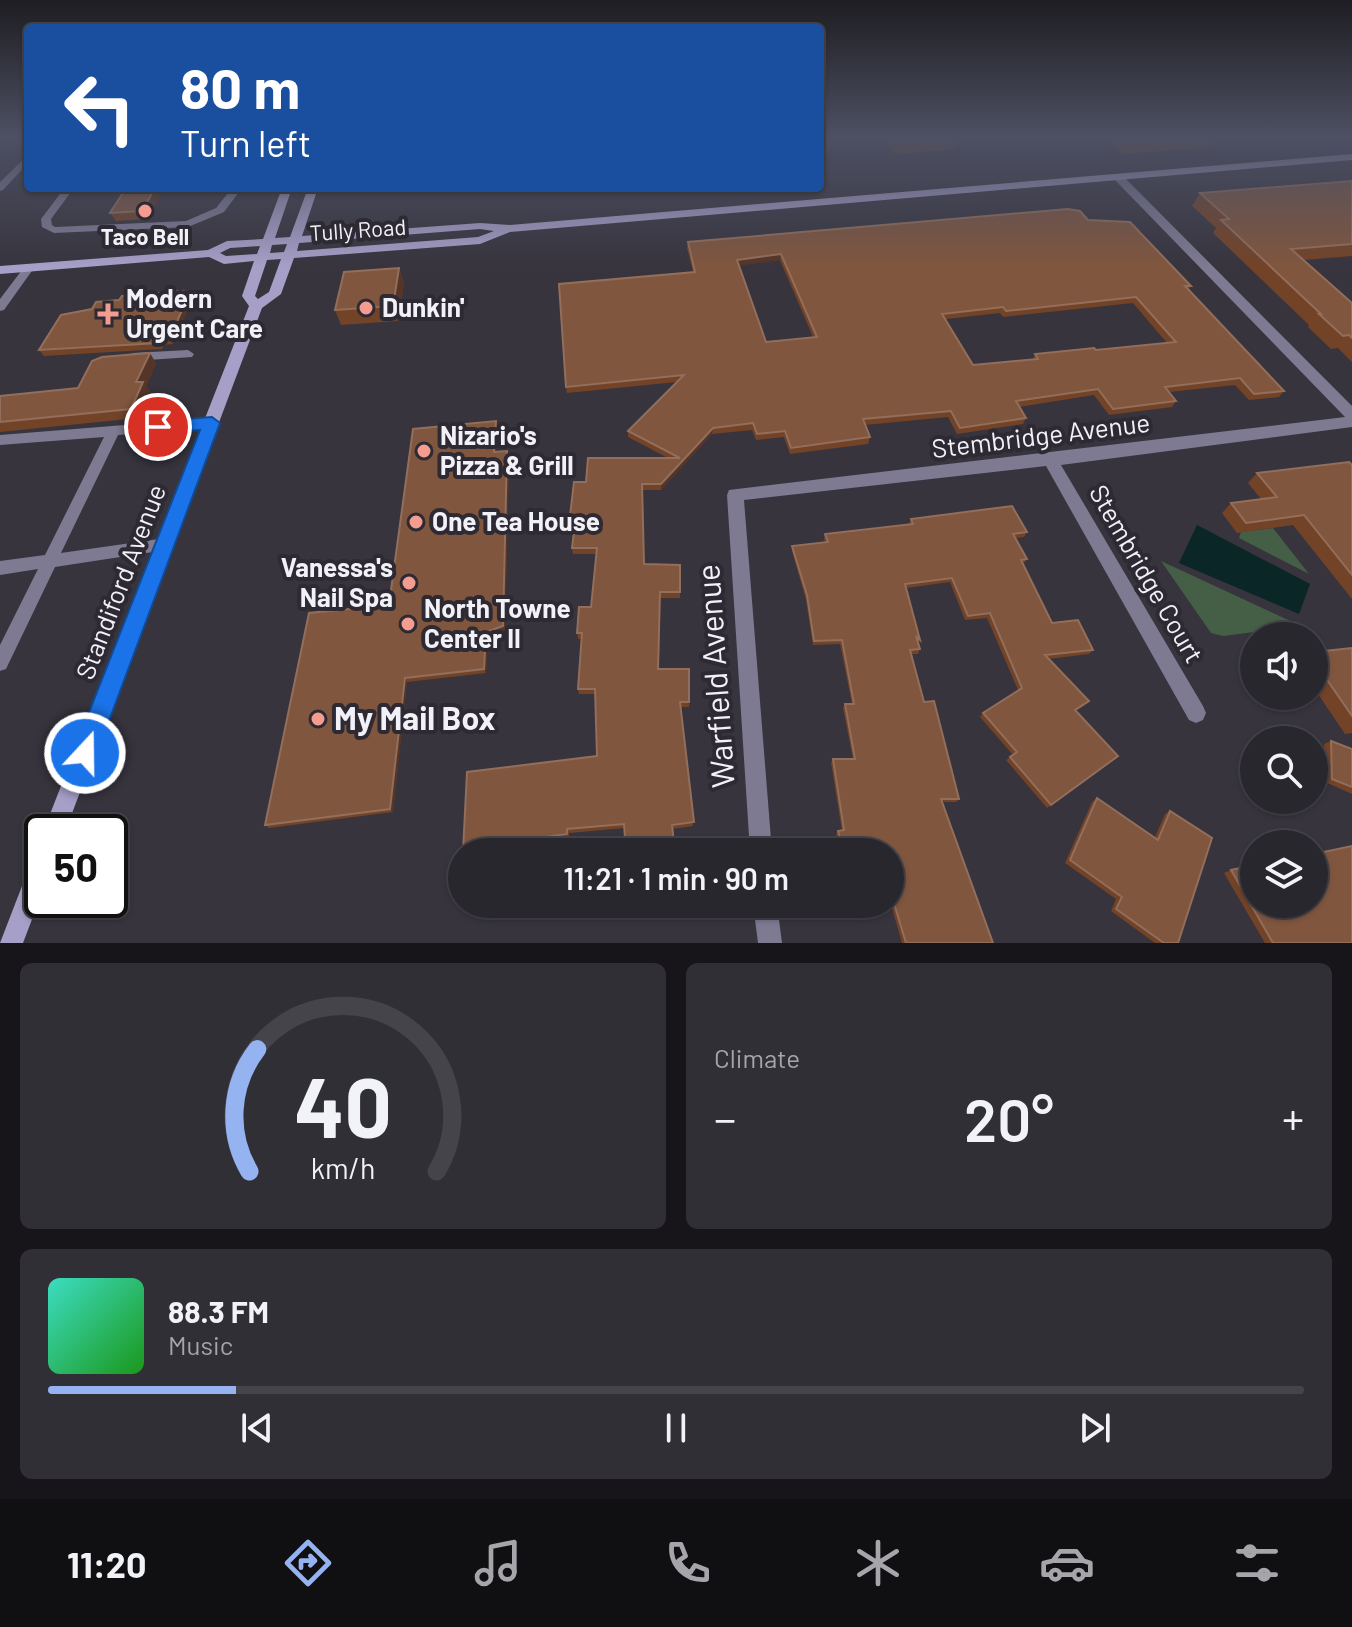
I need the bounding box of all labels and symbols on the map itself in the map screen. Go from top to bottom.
marker: Taco Bell [136,202,154,220]
street label: Tully Road [309,213,407,245]
place label: Taco Bell [101,223,189,249]
place label: Modern Urgent Care [126,282,263,343]
place label: Dunkin' [382,291,465,322]
marker: Dunkin' [357,299,375,317]
marker: Modern Urgent Care [97,303,119,325]
pin [124,393,192,461]
street label: Stembridge Avenue [930,406,1152,463]
place label: Nizario's Pizza & Grill [440,419,574,480]
marker: Nizario's Pizza & Grill [415,442,433,460]
street label: Stembridge Court [1084,479,1211,668]
street label: Standiford Avenue [68,480,171,683]
place label: One Tea House [432,505,600,536]
marker: One Tea House [407,513,425,531]
place label: Vanessa's Nail Spa [281,551,393,612]
street label: Warfield Avenue [687,563,741,789]
marker: Vanessa's Nail Spa [400,574,418,592]
place label: North Towne Center II [424,592,571,653]
marker: North Towne Center II [399,615,417,633]
place label: My Mail Box [334,698,496,736]
marker: My Mail Box [309,710,327,728]
position arrow [43,711,127,795]
speed limit sign: 50 [24,814,128,918]

